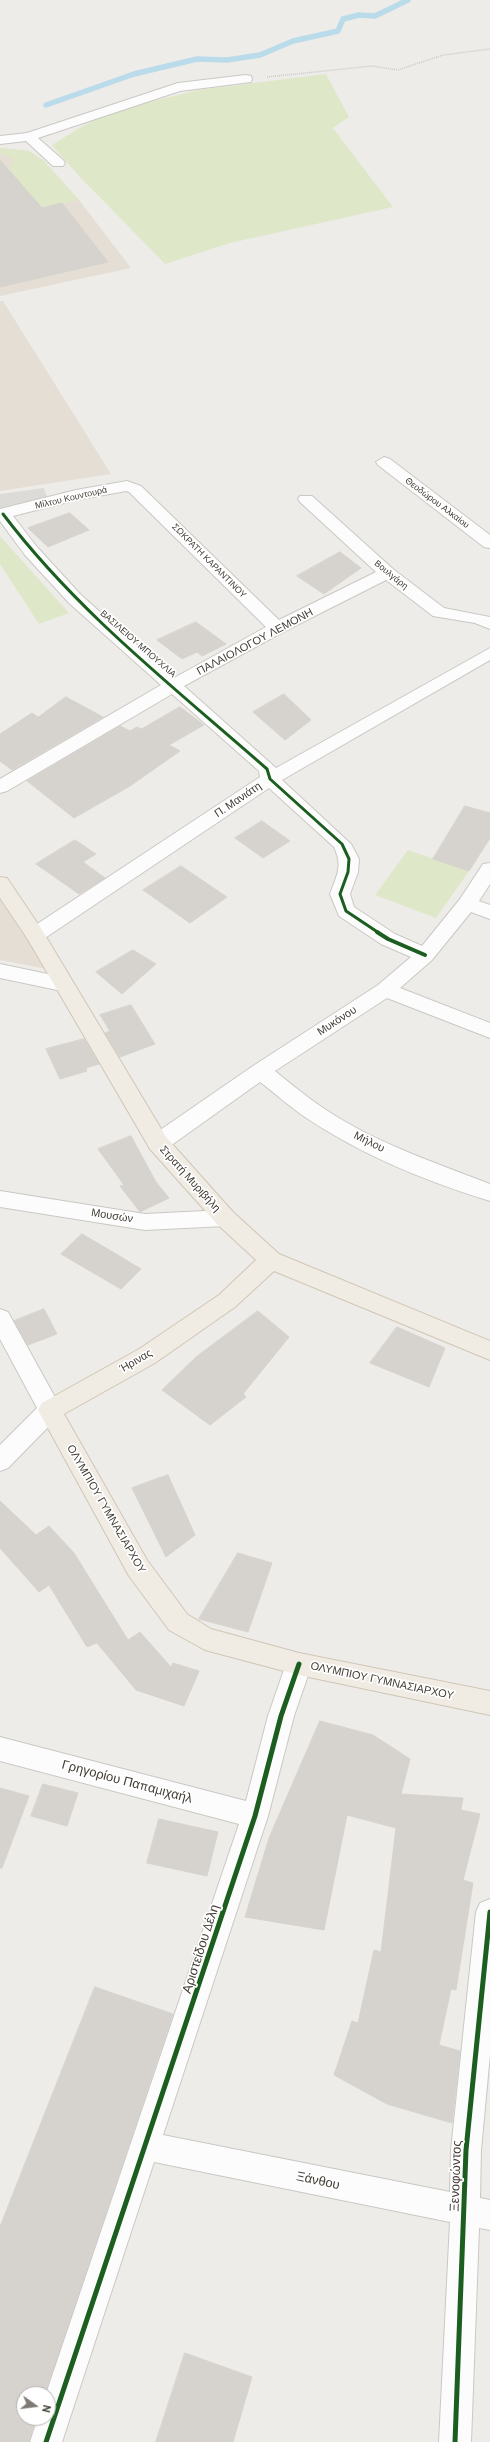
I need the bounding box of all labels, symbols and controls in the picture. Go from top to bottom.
street label: Θεοδώρου Αλκαίου [403,475,471,531]
street label: Μίλτου Κουντουρά [34,484,108,512]
street label: ΣΩΚΡΑΤΗ ΚΑΡΑΝΤΙΝΟΥ [170,522,248,600]
street label: Βουλγάρη [372,558,410,592]
street label: ΠΑΛΑΙΟΛΟΓΟΥ ΛΕΜΟΝΗ [195,606,315,678]
street label: ΒΑΣΙΛΕΙΟΥ ΜΠΟΥΧΛΙΑ [98,608,178,680]
street label: Π. Μανιάτη [212,780,264,820]
street label: Μυκόνου [315,1003,359,1039]
street label: Μήλου [351,1129,387,1155]
street label: Στρατή Μυριβήλη [157,1143,223,1215]
street label: Μουσών [90,1206,134,1226]
street label: Ήρινας [118,1347,154,1375]
street label: ΟΛΥΜΠΙΟΥ ΓΥΜΝΑΣΙΑΡΧΟΥ [64,1442,148,1576]
street label: ΟΛΥΜΠΙΟΥ ΓΥΜΝΑΣΙΑΡΧΟΥ [309,1659,455,1703]
street label: Γρηγορίου Παπαμιχαήλ [60,1757,194,1807]
street label: Αριστείδου Δέλη [179,1902,223,1996]
street label: Ξενοφώντος [447,2140,465,2212]
street label: Ξάνθου [295,2169,341,2193]
north arrow [16,2386,56,2426]
text: N [39,2403,54,2414]

